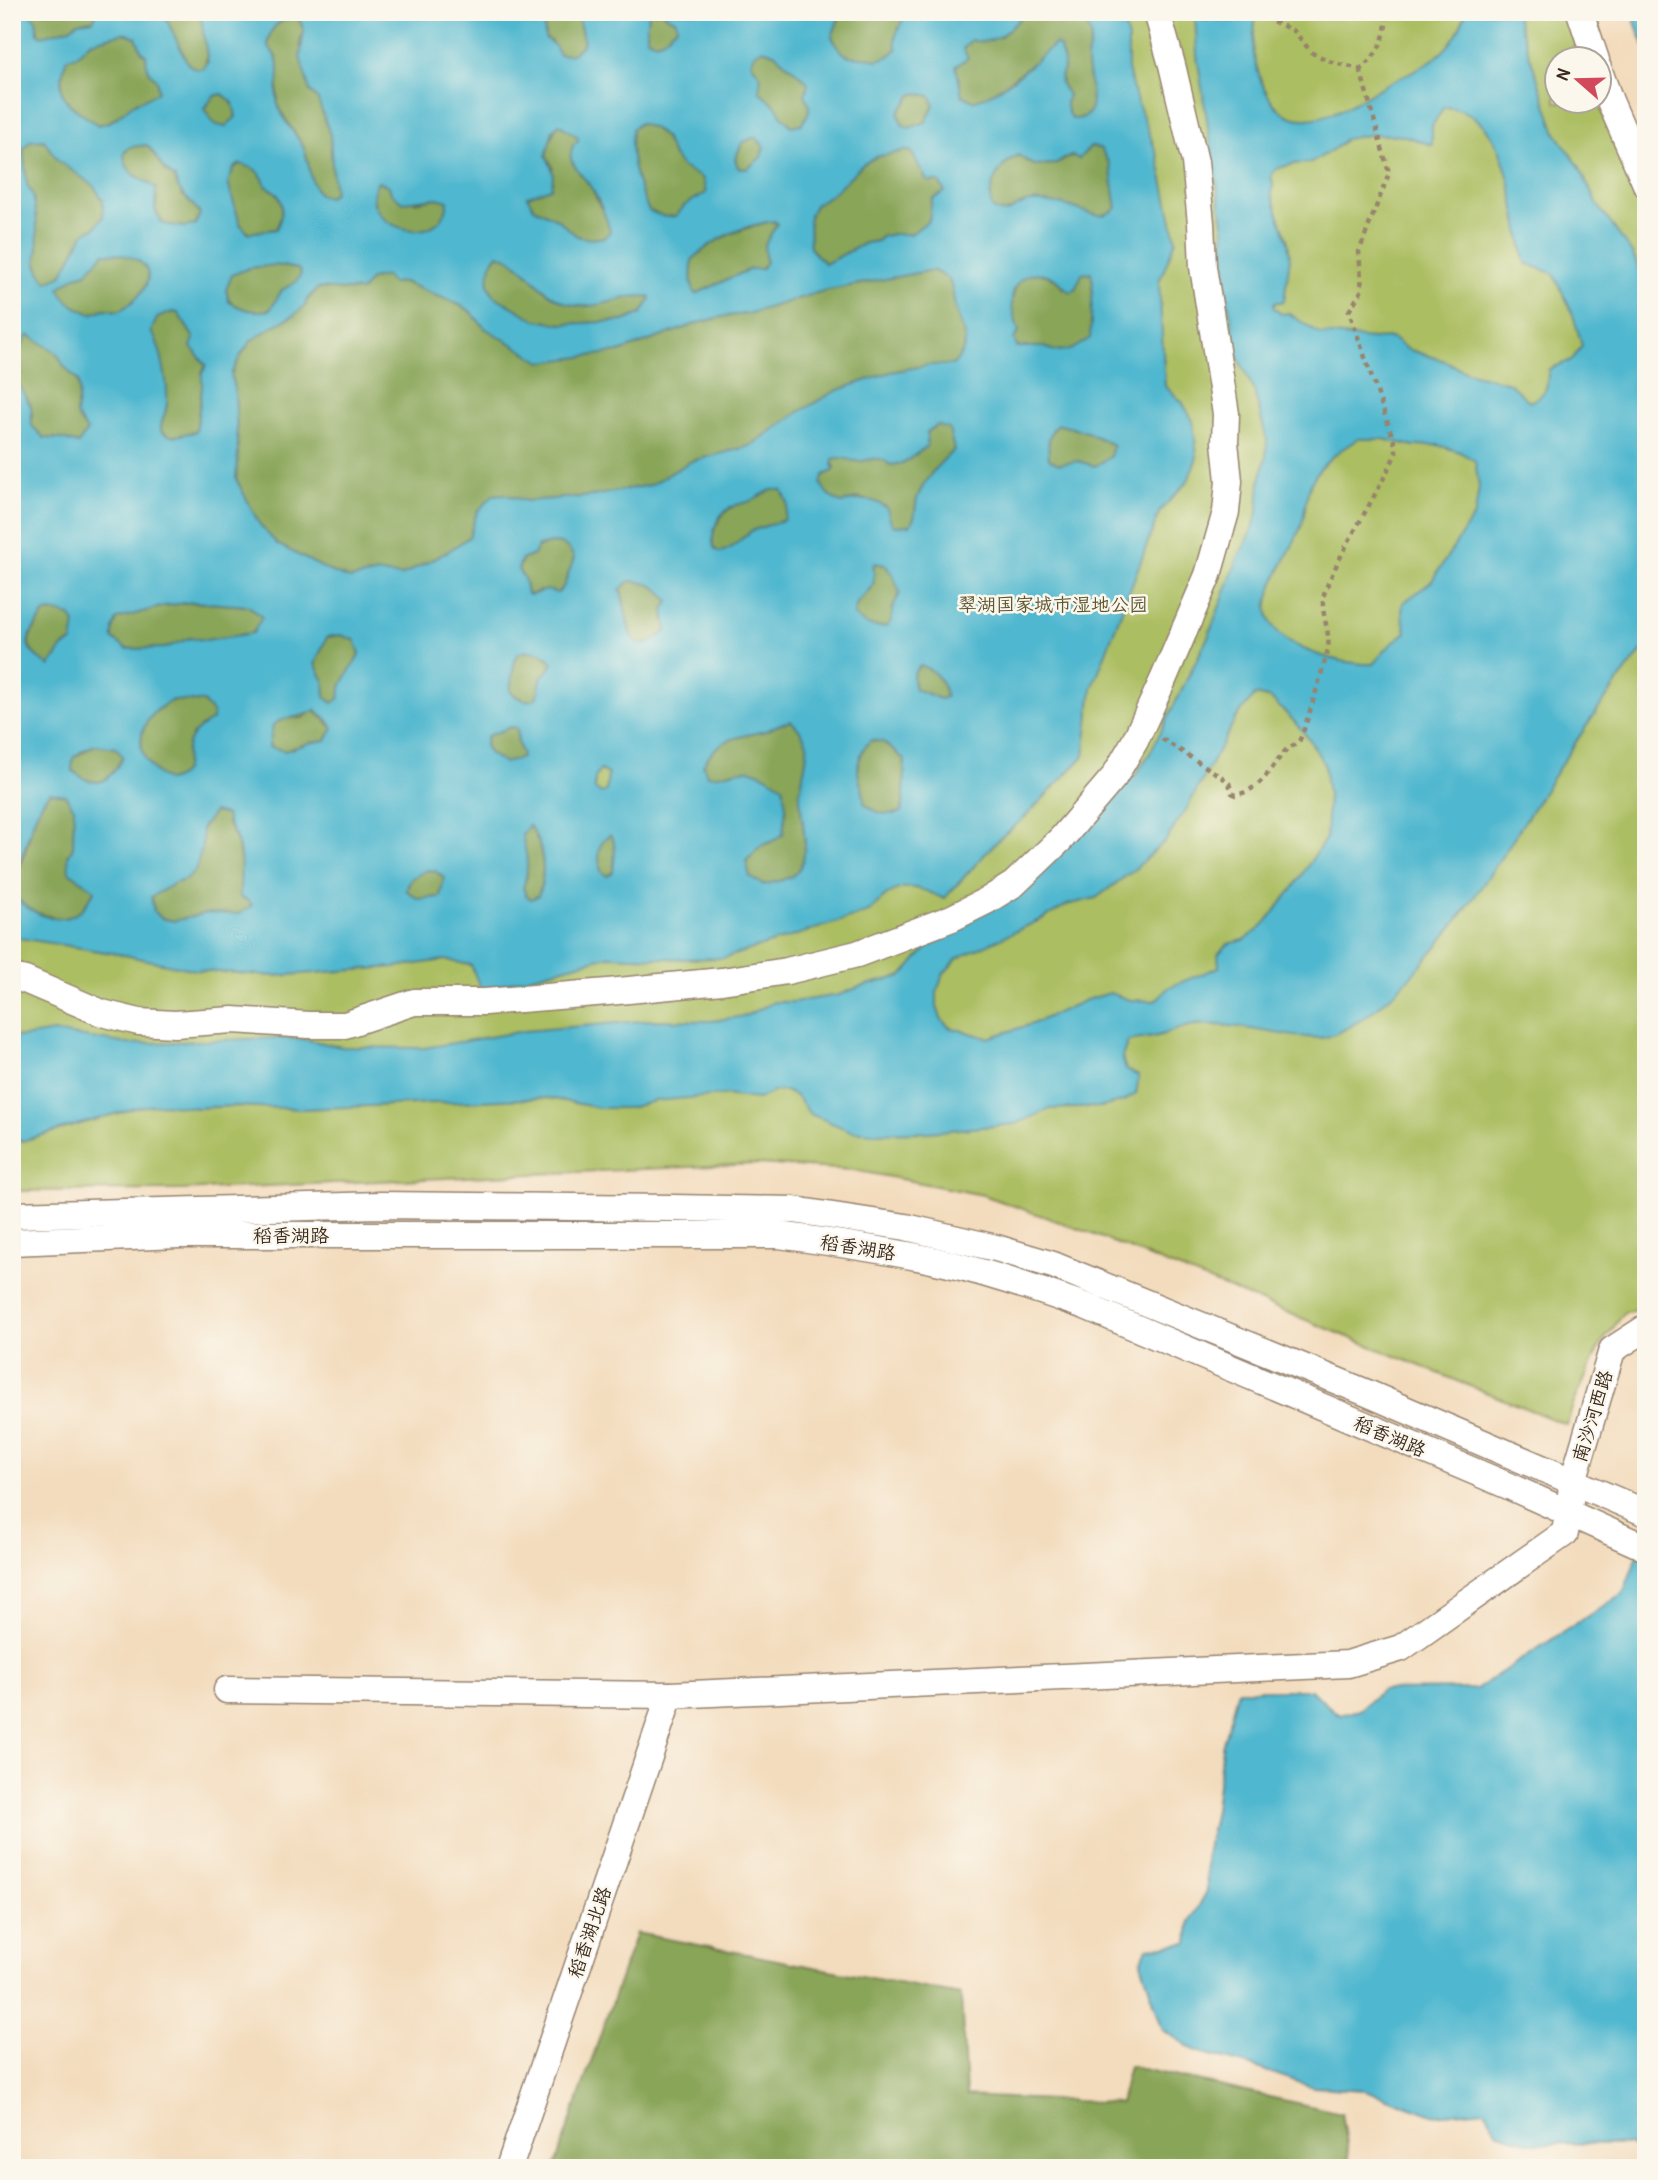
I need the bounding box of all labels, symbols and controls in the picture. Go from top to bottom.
north arrow [1542,46,1612,116]
text: N [1548,65,1576,83]
park label: 翠湖国家城市湿地公园 [958,591,1148,617]
street label: 稻香湖路 [253,1222,329,1248]
street label: 稻香湖路 [818,1228,898,1266]
street label: 南沙河西路 [1566,1367,1618,1465]
street label: 稻香湖路 [1350,1409,1430,1463]
street label: 稻香湖北路 [561,1883,617,1981]

